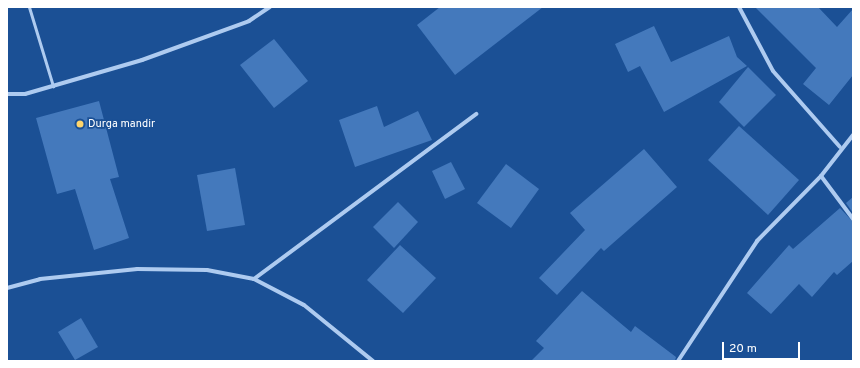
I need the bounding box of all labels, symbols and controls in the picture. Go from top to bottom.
place label: Durga mandir [88,117,155,131]
marker: Durga mandir [75,119,85,129]
scale bar [724,334,802,360]
text: 20 m [729,341,757,357]

